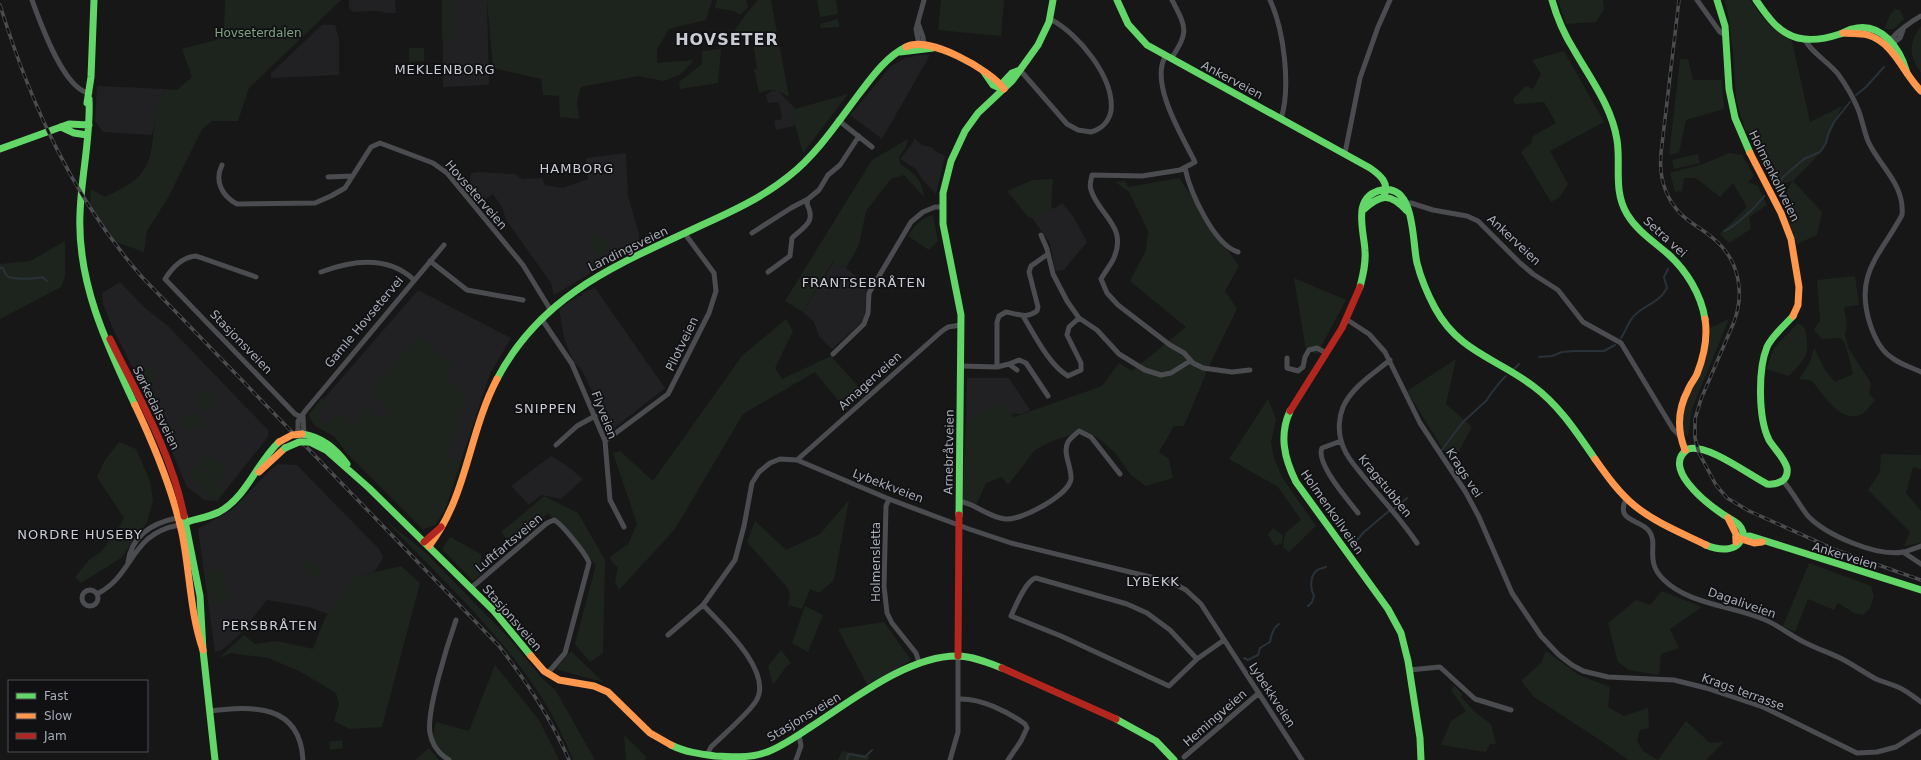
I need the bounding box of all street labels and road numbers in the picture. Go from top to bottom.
street label: Ankerveien [1199,58,1265,102]
street label: Holmenkollveien [1746,128,1802,224]
street label: Hovseterveien [442,158,510,232]
street label: Ankerveien [1485,212,1543,268]
street label: Setra vei [1640,214,1690,260]
street label: Landingsveien [586,224,670,274]
street label: Gamle Hovsetervei [322,274,406,370]
street label: Stasjonsveien [207,307,275,377]
street label: Pilotveien [663,315,701,373]
street label: Amagerveien [836,349,904,413]
street label: Sørkedalsveien [130,364,182,452]
street label: Flyveien [588,389,620,441]
street label: Arnebråtveien [941,409,957,495]
street label: Krags vei [1443,446,1485,500]
street label: Kragstubben [1355,452,1415,520]
street label: Lybekkveien [851,466,925,506]
street label: Holmenkollveien [1298,467,1366,557]
street label: Luftfartsveien [473,511,545,575]
street label: Holmensletta [869,522,883,602]
street label: Ankerveien [1811,539,1879,573]
street label: Stasjonsveien [479,582,545,654]
street label: Dagaliveien [1706,585,1778,621]
street label: Lybekkveien [1246,660,1298,730]
street label: Krags terrasse [1700,671,1786,713]
street label: Hemingveien [1180,687,1250,749]
street label: Stasjonsveien [765,690,843,744]

